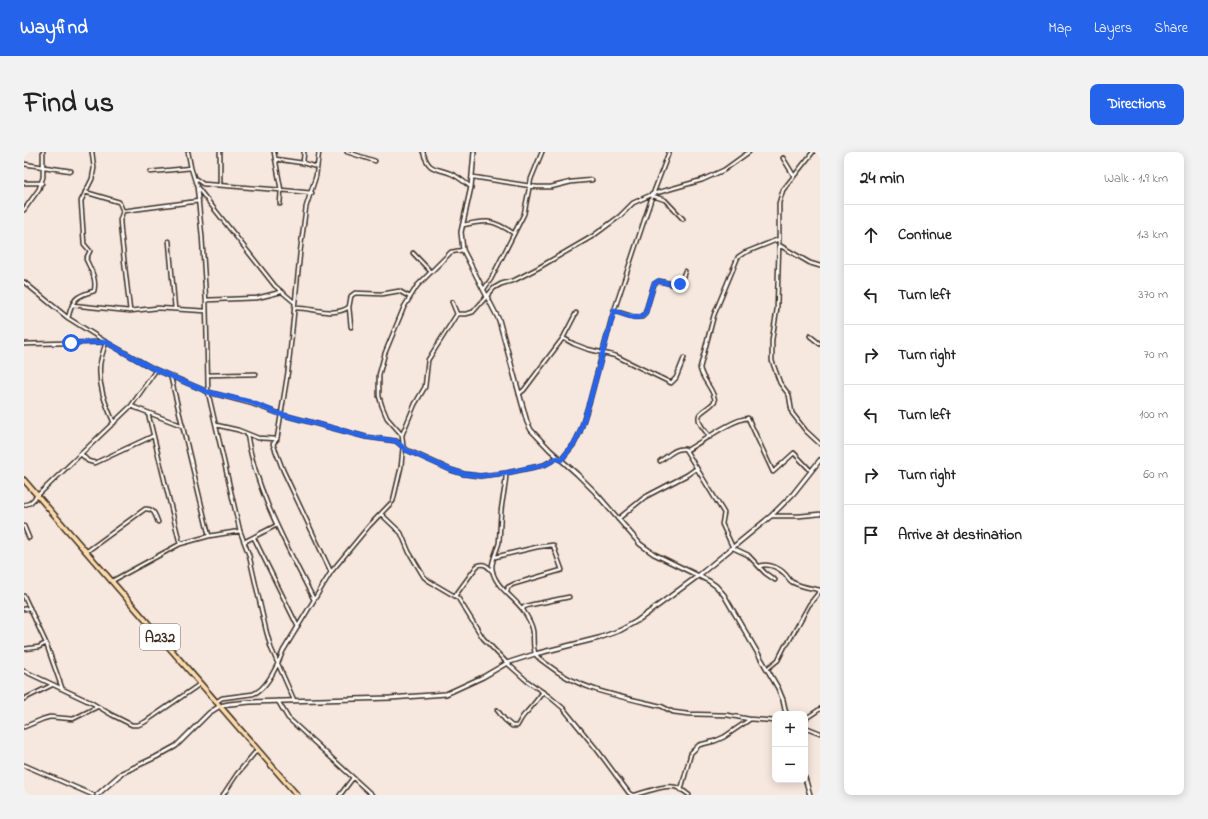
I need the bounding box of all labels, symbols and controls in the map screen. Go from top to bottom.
text: Wayfind [20,15,88,42]
text: Map [1048,18,1072,39]
text: Layers [1094,18,1132,39]
text: Share [1154,18,1188,39]
text: Find us [24,84,114,125]
button: Directions [1090,84,1184,125]
text: 24 min [860,166,904,191]
text: Walk · 1.9 km [1104,169,1168,188]
icon: ahead [860,224,882,246]
text: Continue [898,224,952,246]
text: 1.3 km [1137,225,1168,244]
route end [671,275,689,293]
icon: left [860,284,882,306]
text: Turn left [898,284,951,306]
text: 370 m [1138,285,1168,304]
route start [62,334,80,352]
icon: right [860,344,882,366]
text: Turn right [898,344,956,366]
text: 70 m [1144,345,1168,364]
icon: left [860,404,882,426]
text: Turn left [898,404,951,426]
text: 100 m [1139,405,1168,424]
icon: right [860,464,882,486]
text: Turn right [898,464,956,486]
text: 60 m [1143,465,1168,484]
icon: arrive [860,524,882,546]
text: Arrive at destination [898,524,1022,546]
road number: A232 [140,624,180,650]
map controls [772,711,808,783]
button: + [772,711,808,747]
button: − [772,747,808,783]

